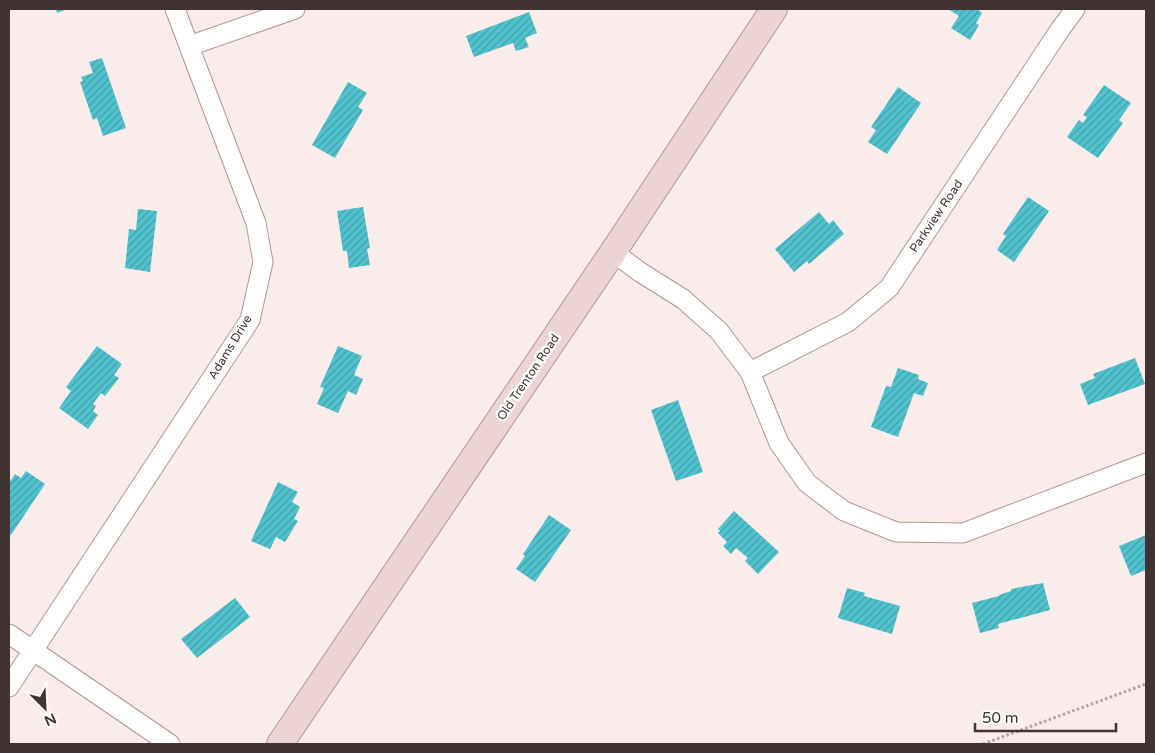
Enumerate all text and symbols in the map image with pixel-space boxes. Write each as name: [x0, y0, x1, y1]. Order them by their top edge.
street label: Parkview Road: [907, 177, 965, 255]
street label: Adams Drive: [205, 312, 255, 382]
street label: Old Trenton Road: [494, 331, 562, 423]
north arrow: [20, 683, 70, 733]
scale bar: [975, 700, 1116, 732]
text: N: [41, 709, 59, 729]
text: 50 m: [982, 709, 1019, 727]

